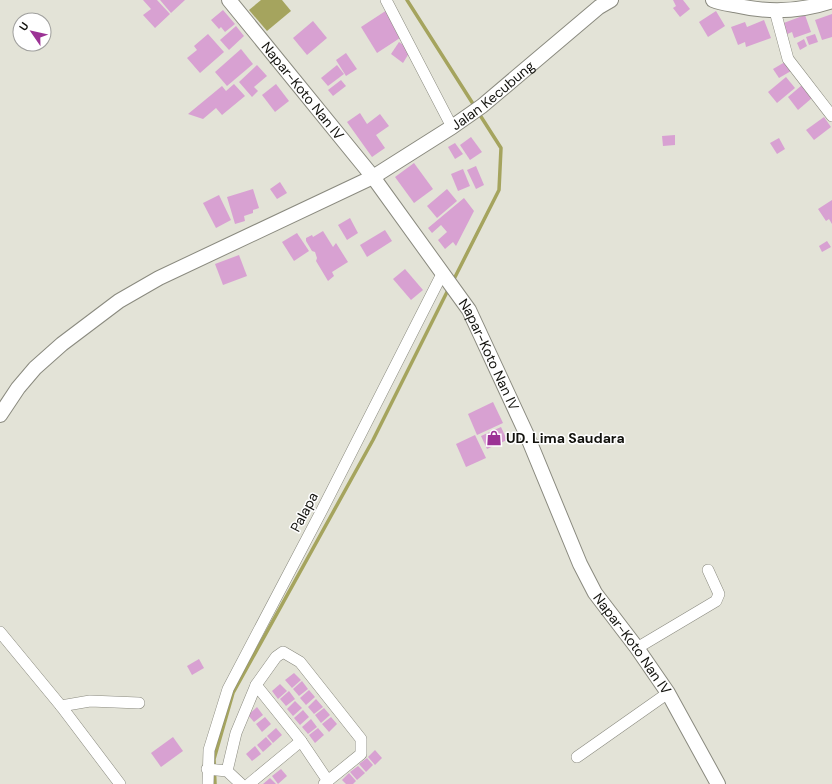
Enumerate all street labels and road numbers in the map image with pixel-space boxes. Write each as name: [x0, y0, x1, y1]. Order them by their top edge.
street label: Napar-Koto Nan IV: [258, 38, 348, 144]
street label: Jalan Kecubung: [447, 57, 538, 134]
street label: Napar-Koto Nan IV: [455, 295, 523, 414]
street label: Palapa: [286, 489, 322, 535]
street label: Napar-Koto Nan IV: [589, 589, 676, 698]

